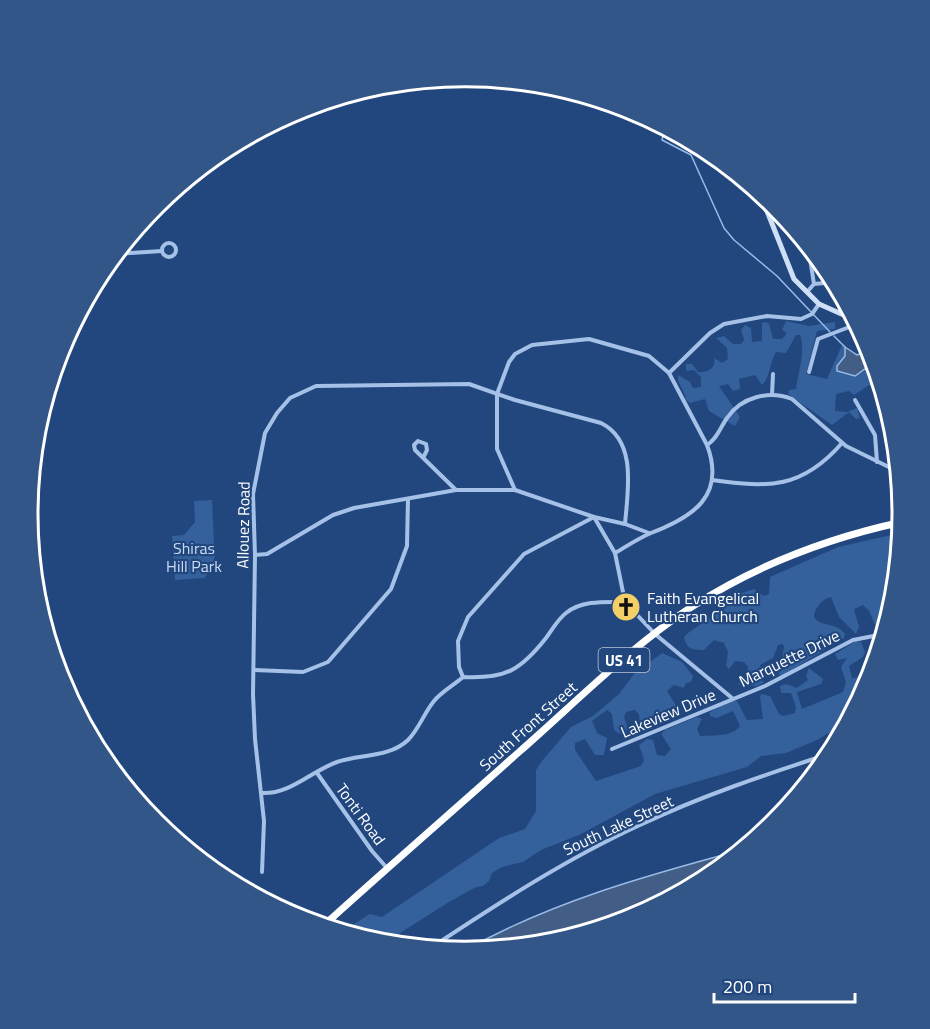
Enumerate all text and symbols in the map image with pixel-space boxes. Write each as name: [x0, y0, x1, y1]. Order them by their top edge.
street label: Allouez Road: [230, 481, 256, 569]
park label: Shiras Hill Park: [166, 536, 222, 578]
place label: Faith Evangelical Lutheran Church: [647, 586, 759, 628]
church icon: Faith Evangelical Lutheran Church: [610, 591, 642, 623]
street label: Marquette Drive: [735, 623, 843, 693]
road number: US 41: [598, 648, 650, 672]
street label: South Front Street: [474, 675, 582, 776]
street label: Lakeview Drive: [617, 682, 719, 744]
street label: Tonti Road: [330, 778, 392, 850]
street label: South Lake Street: [559, 789, 677, 861]
scale bar: [714, 966, 855, 1004]
text: 200 m: [723, 973, 772, 1000]

